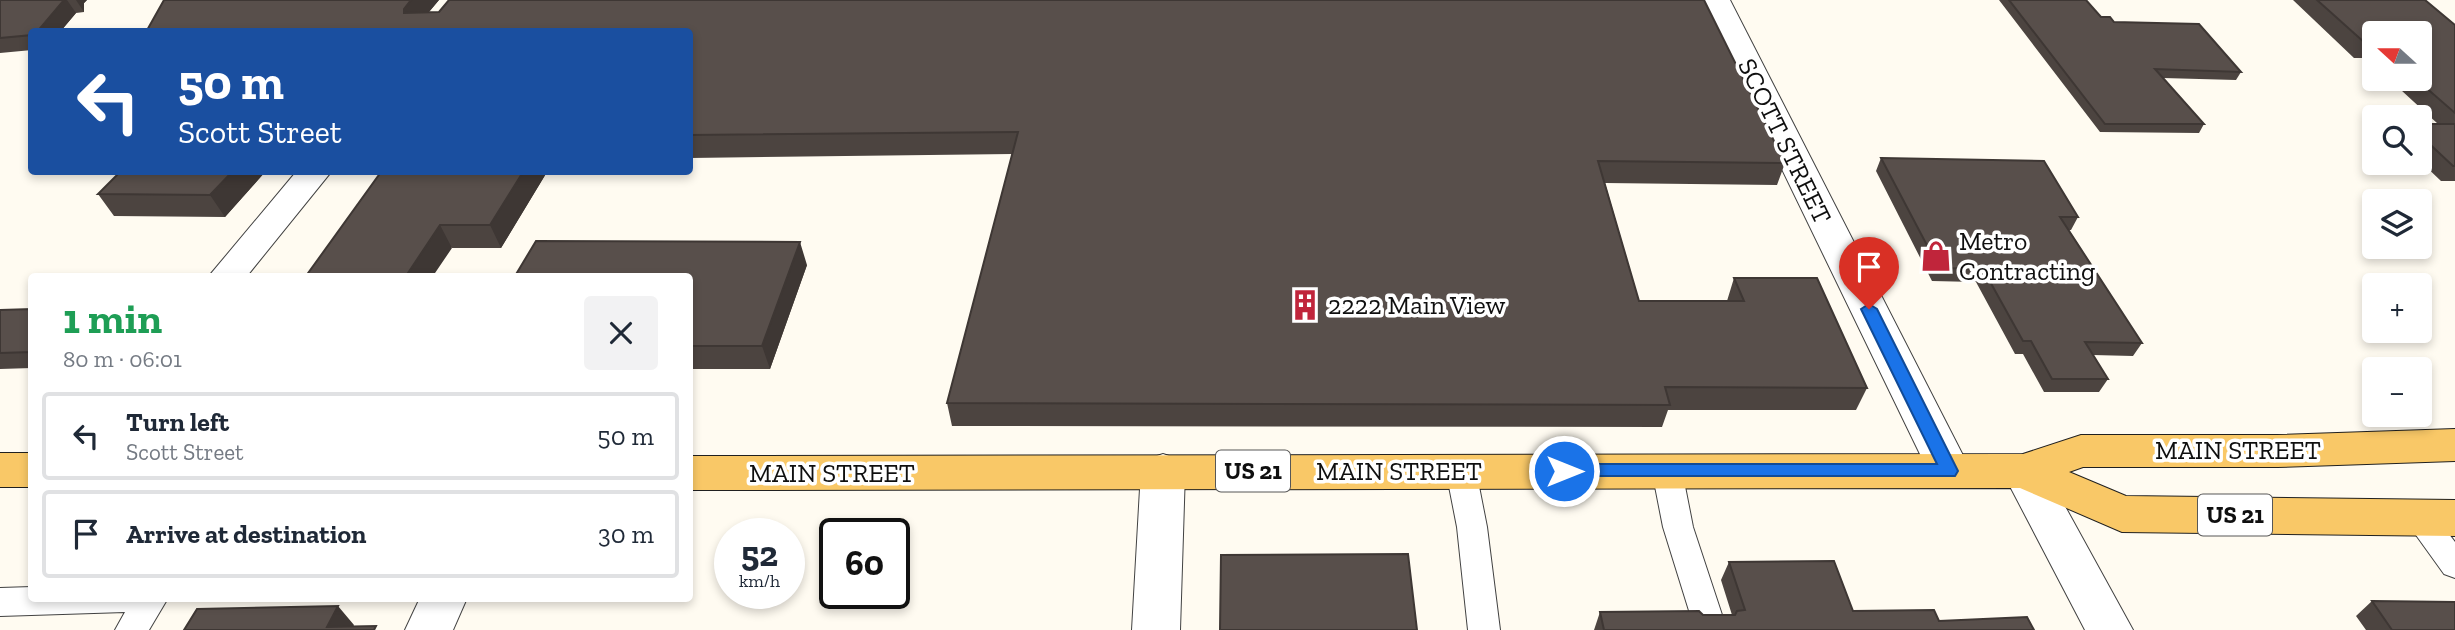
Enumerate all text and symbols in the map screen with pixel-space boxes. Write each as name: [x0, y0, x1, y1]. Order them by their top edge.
north arrow: [2362, 21, 2432, 91]
map controls: [2362, 21, 2432, 427]
text: 50 m: [178, 53, 284, 112]
street label: SCOTT STREET: [1731, 53, 1839, 229]
icon: left: [63, 56, 154, 147]
button: search: [2362, 105, 2432, 175]
text: Scott Street: [178, 113, 342, 151]
button: layers: [2362, 189, 2432, 259]
place label: Metro Contracting: [1959, 225, 2095, 287]
pin: [1839, 237, 1899, 309]
shop icon: Metro Contracting: [1919, 239, 1953, 273]
icon: arrive: [1850, 248, 1888, 286]
button: +: [2362, 273, 2432, 343]
building icon: 2222 Main View: [1288, 288, 1322, 322]
place label: 2222 Main View: [1328, 289, 1505, 321]
text: 1 min: [63, 293, 162, 344]
button: close: [584, 296, 658, 370]
text: 80 m · 06:01: [63, 345, 182, 373]
button: −: [2362, 357, 2432, 427]
text: Turn left: [126, 406, 229, 438]
icon: left: [67, 417, 105, 455]
text: 50 m: [597, 420, 654, 452]
position arrow: [1527, 434, 1601, 508]
street label: MAIN STREET: [2155, 434, 2321, 466]
text: Scott Street: [126, 438, 244, 466]
road number: US 21: [1216, 450, 1290, 492]
street label: MAIN STREET: [1316, 455, 1482, 487]
street label: MAIN STREET: [749, 457, 915, 489]
road number: US 21: [2198, 494, 2272, 536]
icon: arrive: [67, 515, 105, 553]
text: Arrive at destination: [126, 518, 366, 550]
text: 30 m: [598, 518, 654, 550]
speed limit sign: 60: [819, 518, 910, 609]
text: 52: [741, 533, 778, 575]
text: km/h: [739, 570, 780, 592]

